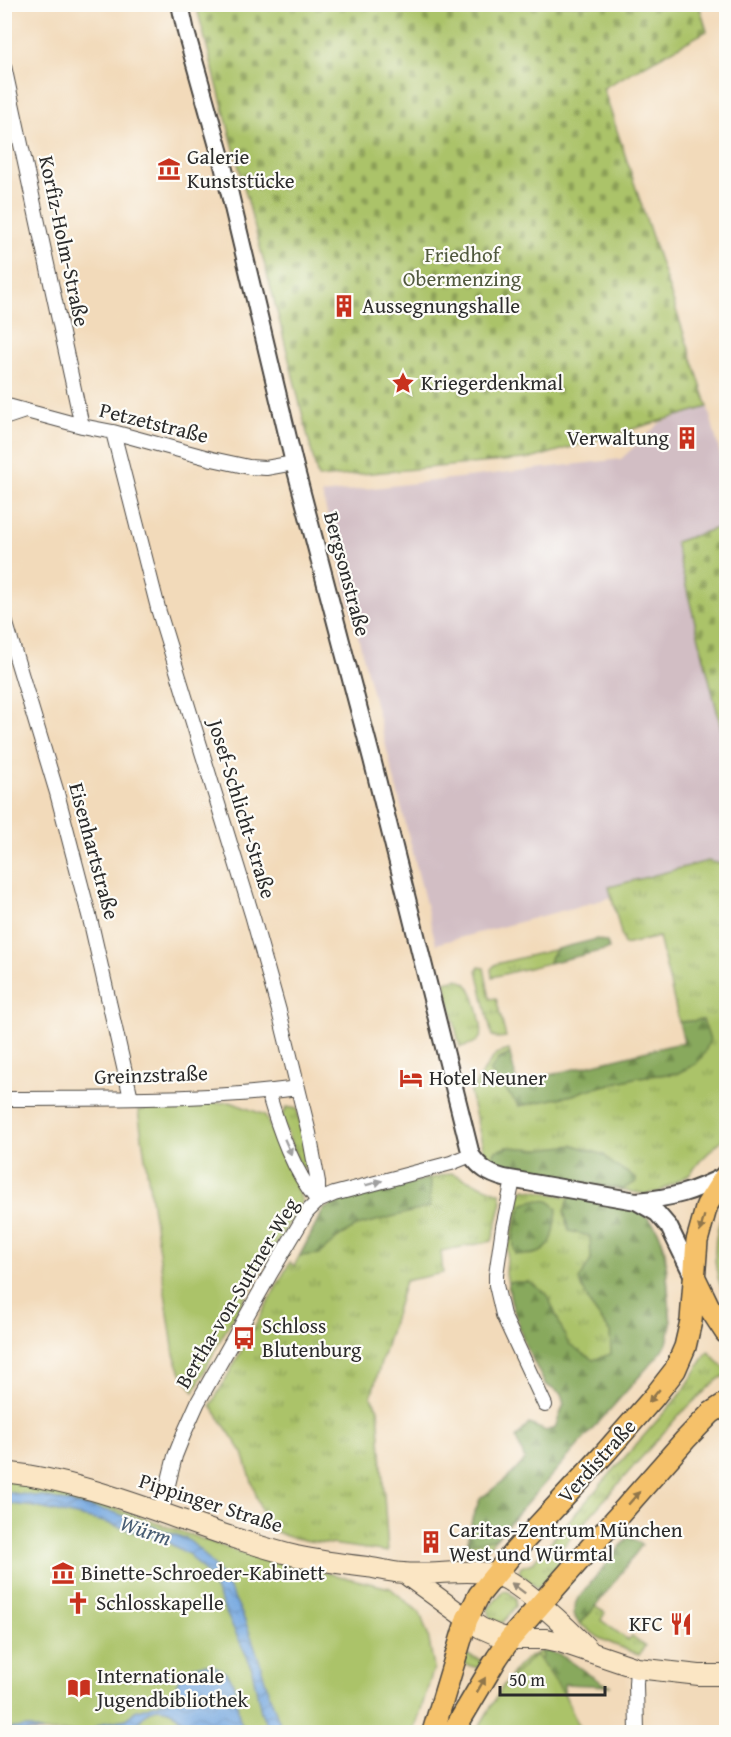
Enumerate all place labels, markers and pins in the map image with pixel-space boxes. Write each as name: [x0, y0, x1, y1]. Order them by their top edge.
place label: Galerie Kunststücke: [187, 141, 295, 196]
museum icon: Galerie Kunststücke: [156, 156, 182, 182]
place label: Aussegnungshalle: [362, 290, 520, 321]
building icon: Aussegnungshalle: [331, 293, 357, 319]
place label: Kriegerdenkmal: [421, 367, 563, 398]
place icon: Kriegerdenkmal: [390, 370, 416, 396]
place label: Verwaltung: [567, 422, 670, 453]
building icon: Verwaltung: [674, 425, 700, 451]
place label: Hotel Neuner: [429, 1062, 547, 1093]
hotel icon: Hotel Neuner: [398, 1065, 424, 1091]
place label: Schloss Blutenburg: [262, 1310, 362, 1365]
bus stop icon: Schloss Blutenburg: [231, 1325, 257, 1351]
place label: Caritas-Zentrum München West und Würmtal: [449, 1514, 683, 1569]
building icon: Caritas-Zentrum München West und Würmtal: [418, 1529, 444, 1555]
place label: Binette-Schroeder-Kabinett: [81, 1557, 325, 1588]
museum icon: Binette-Schroeder-Kabinett: [50, 1560, 76, 1586]
place label: Schlosskapelle: [96, 1587, 224, 1618]
church icon: Schlosskapelle: [65, 1590, 91, 1616]
place label: KFC: [629, 1608, 663, 1639]
restaurant icon: KFC: [668, 1611, 694, 1637]
place label: Internationale Jugendbibliothek: [94, 1660, 248, 1715]
library icon: Internationale Jugendbibliothek: [66, 1675, 92, 1701]

